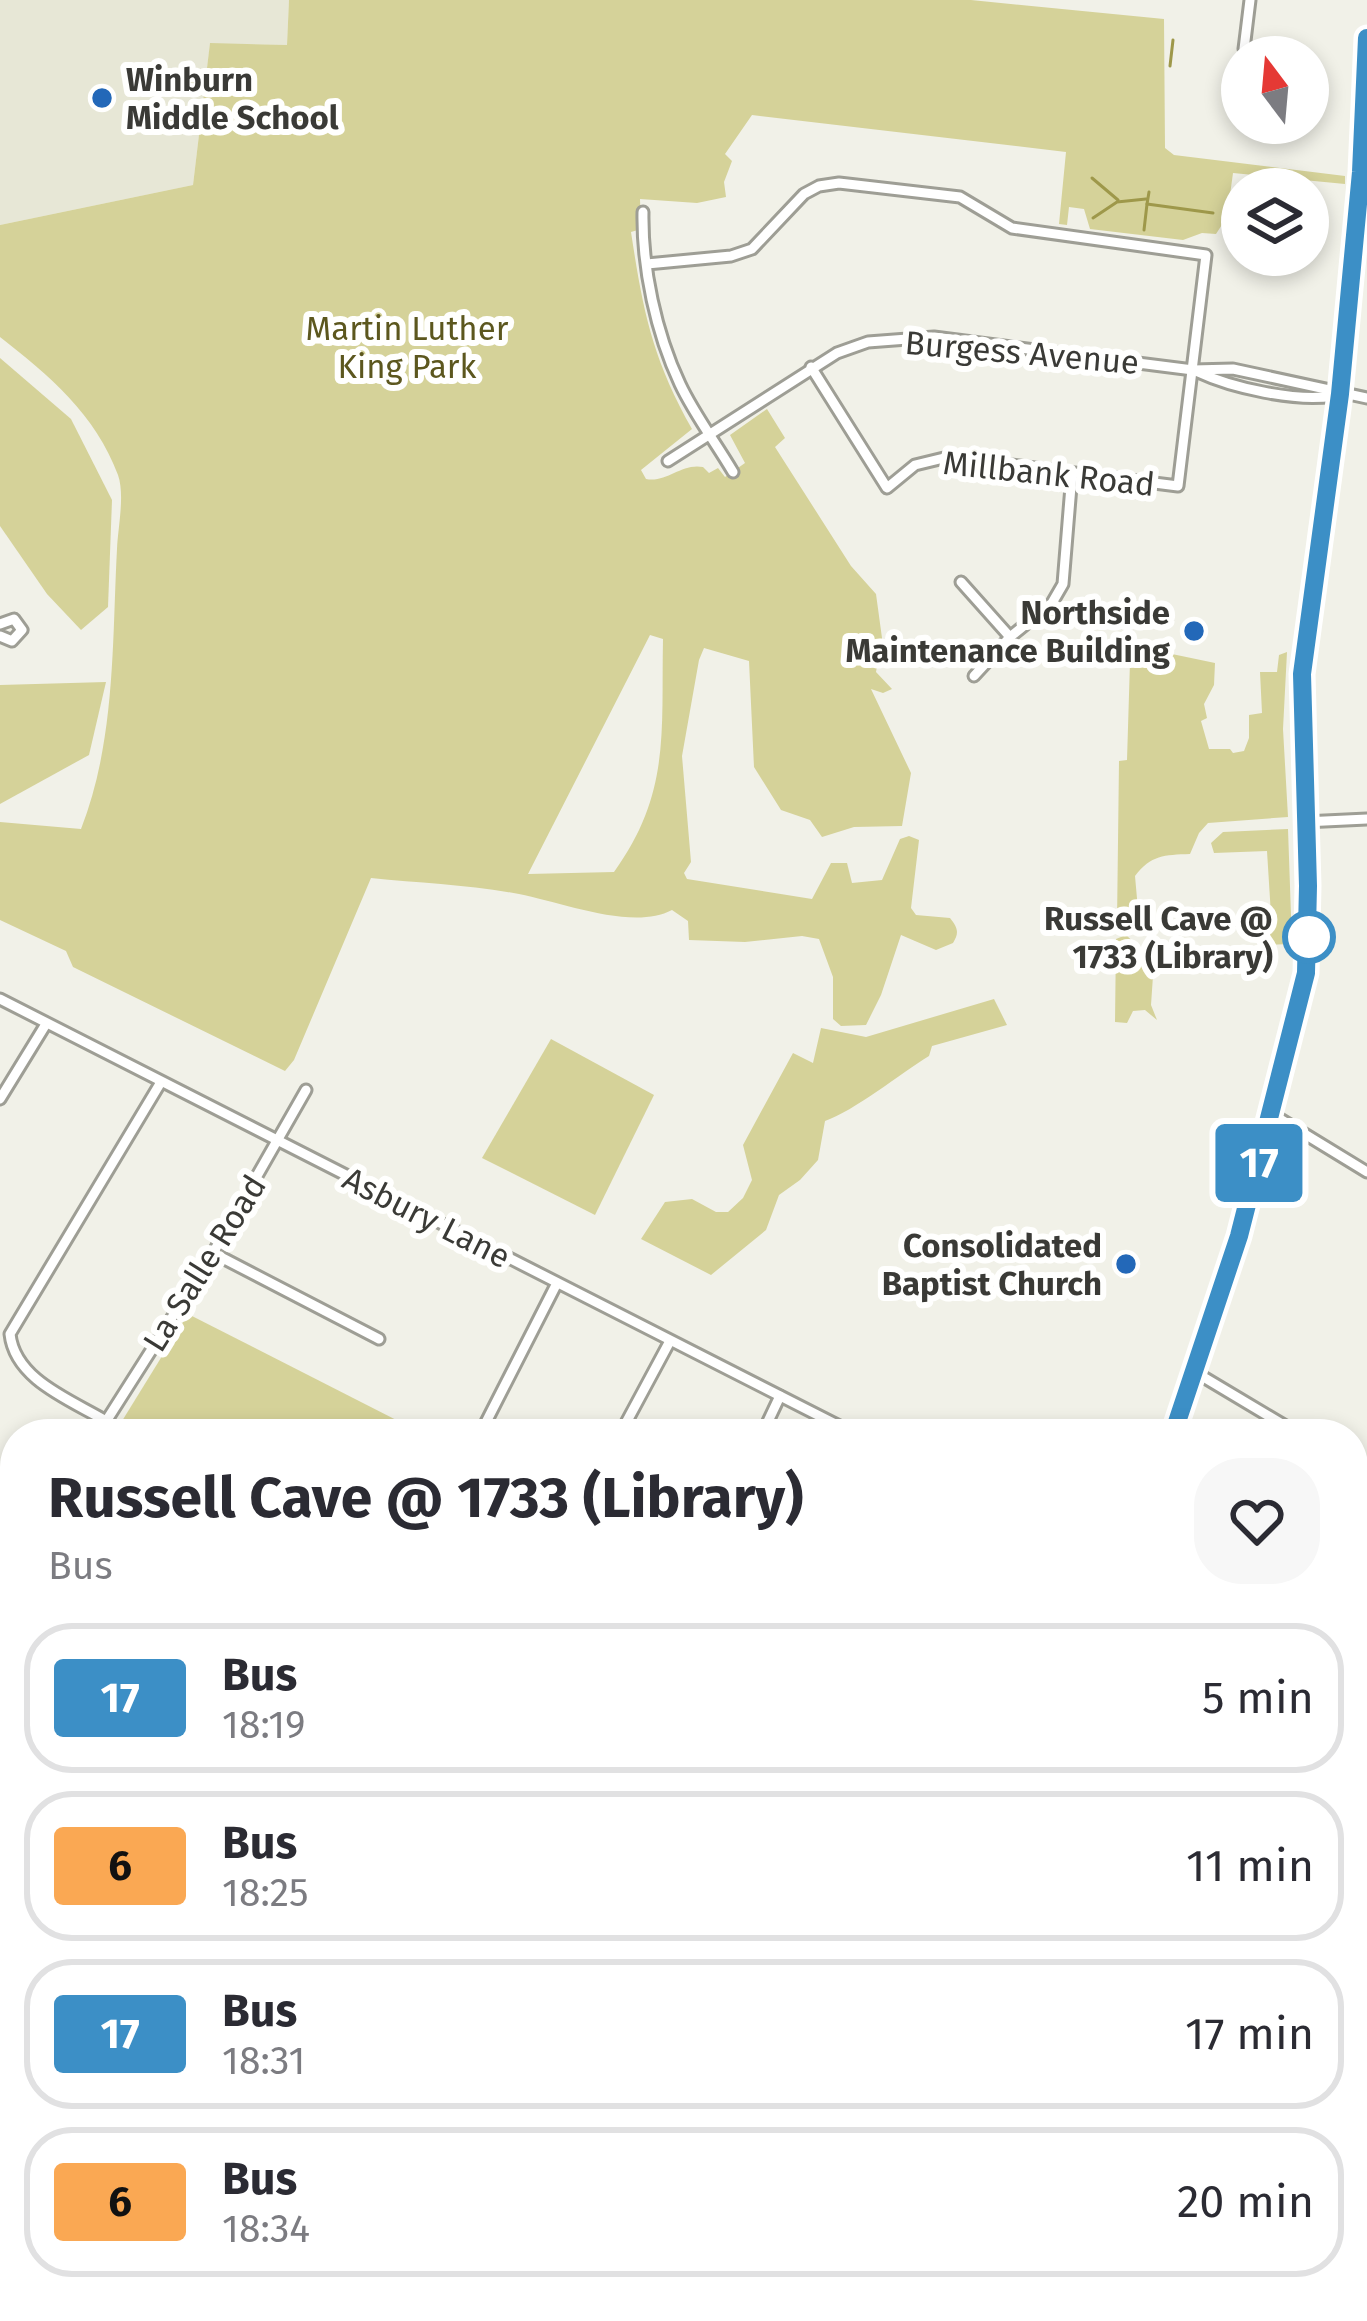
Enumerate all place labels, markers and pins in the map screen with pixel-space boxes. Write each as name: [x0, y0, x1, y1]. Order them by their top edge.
place label: Winburn Middle School: [126, 60, 339, 138]
marker: Winburn Middle School: [89, 85, 115, 111]
place label: Northside Maintenance Building: [845, 593, 1171, 671]
marker: Northside Maintenance Building: [1181, 618, 1207, 644]
place label: Russell Cave @ 1733 (Library): [1044, 899, 1273, 977]
marker: Russell Cave @ 1733 (Library): [1284, 912, 1334, 962]
place label: Consolidated Baptist Church: [882, 1226, 1102, 1304]
marker: Consolidated Baptist Church: [1113, 1251, 1139, 1277]

